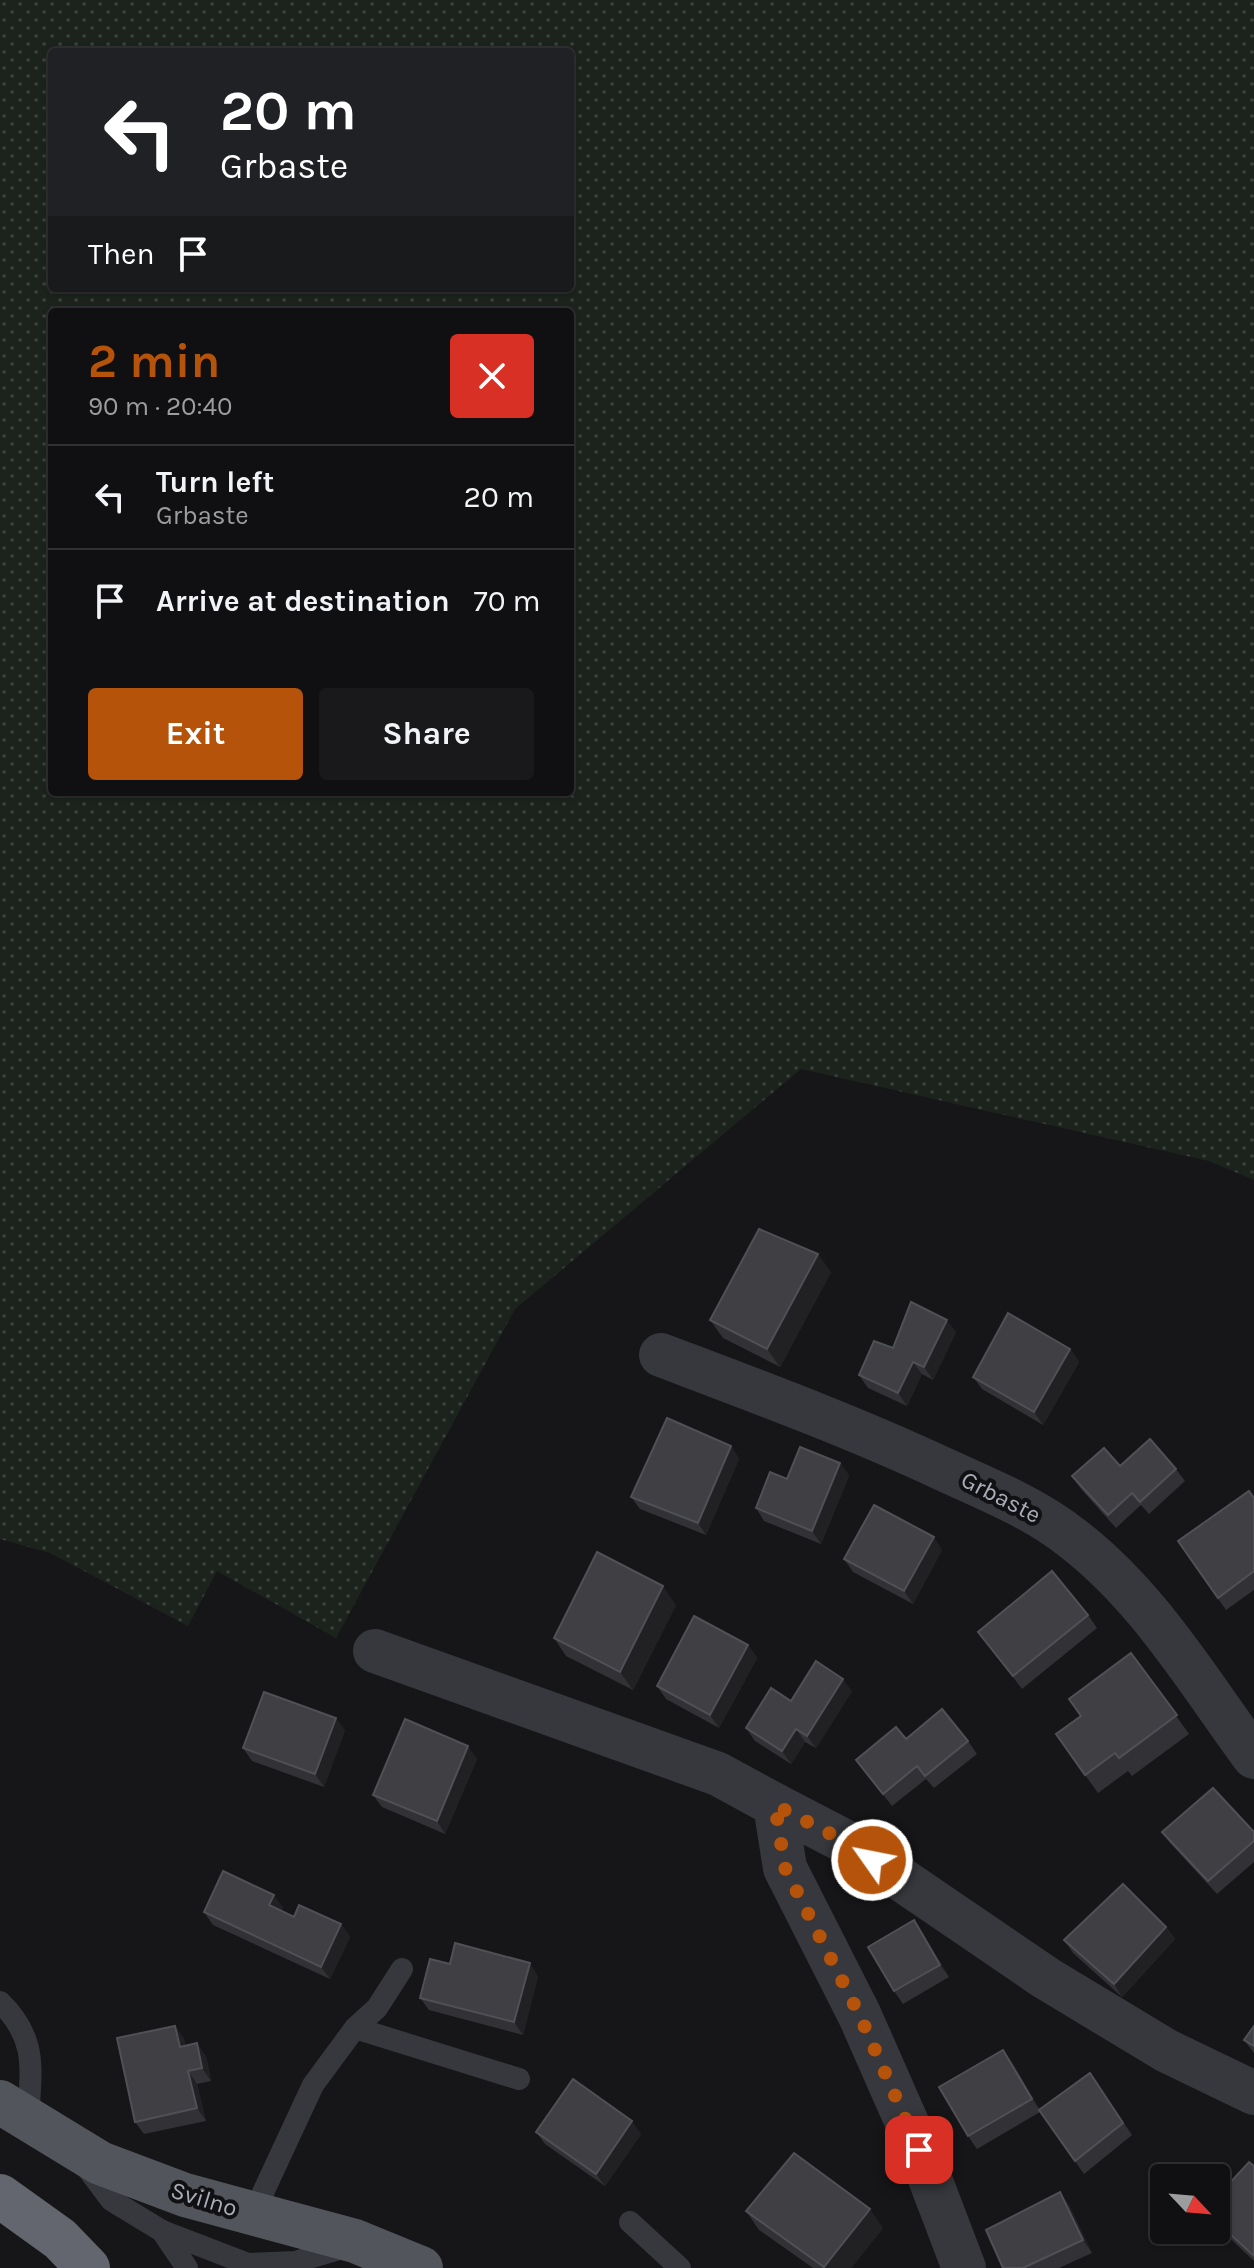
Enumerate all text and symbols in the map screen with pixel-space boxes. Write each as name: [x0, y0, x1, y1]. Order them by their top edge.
text: 20 m: [220, 78, 357, 143]
icon: left: [88, 80, 192, 184]
text: Grbaste: [220, 145, 348, 187]
icon: arrive: [171, 232, 215, 276]
text: Then: [88, 236, 155, 272]
text: 2 min: [88, 333, 220, 389]
button: close: [450, 334, 534, 418]
text: 90 m · 20:40: [88, 391, 232, 422]
text: Turn left: [156, 464, 274, 500]
icon: left: [88, 475, 132, 519]
text: 20 m: [464, 479, 534, 515]
text: Grbaste: [156, 500, 249, 531]
icon: arrive: [88, 579, 132, 623]
text: Arrive at destination: [156, 583, 450, 619]
text: 70 m: [474, 583, 541, 619]
button: Exit: [88, 688, 303, 780]
button: Share: [319, 688, 534, 780]
street label: Grbaste: [957, 1465, 1045, 1529]
position arrow: [830, 1818, 914, 1902]
pin: [885, 2116, 953, 2184]
icon: arrive: [897, 2128, 941, 2172]
north arrow: [1150, 2164, 1230, 2244]
map controls: [1150, 2164, 1230, 2244]
street label: Svilno: [167, 2176, 241, 2222]

